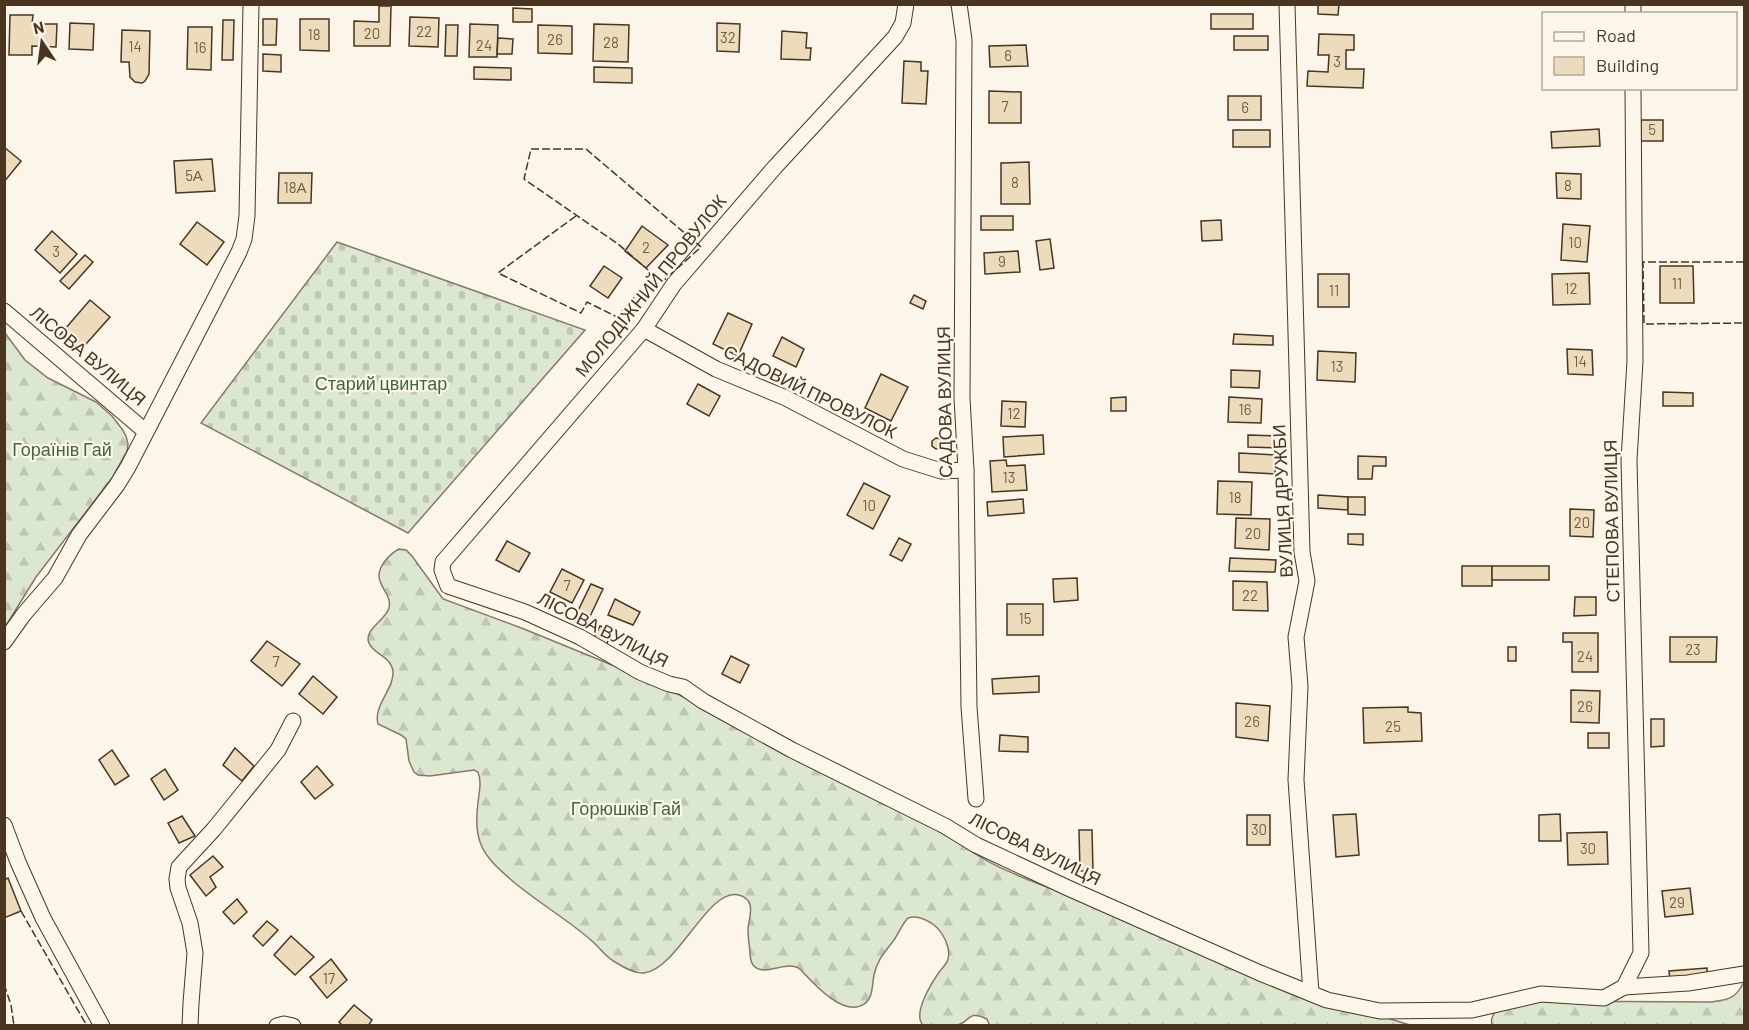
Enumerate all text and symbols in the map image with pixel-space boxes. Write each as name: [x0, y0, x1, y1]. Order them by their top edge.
north arrow: [12, 12, 72, 72]
legend: [1542, 12, 1737, 90]
text: N: [31, 16, 46, 37]
house number: 22: [416, 22, 432, 40]
house number: 20: [364, 24, 380, 42]
text: Road: [1596, 24, 1636, 46]
house number: 18: [307, 25, 321, 43]
house number: 32: [720, 28, 736, 46]
house number: 26: [547, 30, 563, 48]
house number: 28: [603, 33, 619, 51]
house number: 24: [476, 36, 492, 54]
house number: 14: [128, 37, 142, 55]
house number: 16: [194, 38, 206, 56]
house number: 6: [1004, 46, 1012, 64]
house number: 3: [1333, 52, 1341, 70]
text: Building: [1596, 54, 1659, 76]
house number: 7: [1001, 97, 1009, 115]
house number: 6: [1241, 98, 1249, 116]
house number: 5: [1648, 120, 1656, 138]
house number: 5А: [185, 166, 203, 184]
house number: 8: [1011, 173, 1019, 191]
house number: 8: [1564, 176, 1572, 194]
house number: 18А: [283, 178, 307, 196]
street label: МОЛОДІЖНИЙ ПРОВУЛОК: [570, 190, 731, 381]
house number: 10: [1568, 233, 1582, 251]
house number: 2: [642, 238, 650, 256]
house number: 3: [52, 242, 60, 260]
house number: 9: [998, 252, 1006, 270]
house number: 11: [1672, 274, 1682, 292]
house number: 12: [1564, 279, 1578, 297]
house number: 11: [1329, 281, 1339, 299]
street label: ЛІСОВА ВУЛИЦЯ: [27, 301, 151, 410]
street label: САДОВА ВУЛИЦЯ: [932, 326, 956, 478]
street label: САДОВИЙ ПРОВУЛОК: [720, 340, 901, 443]
house number: 14: [1573, 352, 1587, 370]
house number: 13: [1331, 357, 1343, 375]
park label: Старий цвинтар: [315, 372, 447, 394]
house number: 16: [1239, 400, 1251, 418]
house number: 12: [1007, 404, 1021, 422]
street label: ВУЛИЦЯ ДРУЖБИ: [1267, 424, 1297, 578]
park label: Гораїнів Гай: [12, 438, 112, 460]
street label: СТЕПОВА ВУЛИЦЯ: [1599, 440, 1623, 603]
house number: 13: [1003, 468, 1015, 486]
house number: 18: [1228, 488, 1242, 506]
house number: 10: [862, 496, 876, 514]
house number: 20: [1574, 513, 1590, 531]
house number: 20: [1245, 524, 1261, 542]
house number: 7: [563, 576, 571, 594]
house number: 22: [1242, 586, 1258, 604]
street label: ЛІСОВА ВУЛИЦЯ: [534, 587, 672, 672]
house number: 15: [1019, 609, 1031, 627]
house number: 23: [1685, 640, 1701, 658]
house number: 24: [1577, 647, 1593, 665]
house number: 7: [272, 652, 280, 670]
house number: 26: [1577, 697, 1593, 715]
house number: 26: [1244, 712, 1260, 730]
house number: 25: [1385, 717, 1401, 735]
park label: Горюшків Гай: [571, 797, 681, 819]
street label: ЛІСОВА ВУЛИЦЯ: [966, 807, 1105, 889]
house number: 30: [1251, 820, 1267, 838]
house number: 30: [1580, 839, 1596, 857]
house number: 29: [1669, 893, 1685, 911]
house number: 17: [323, 969, 335, 987]

